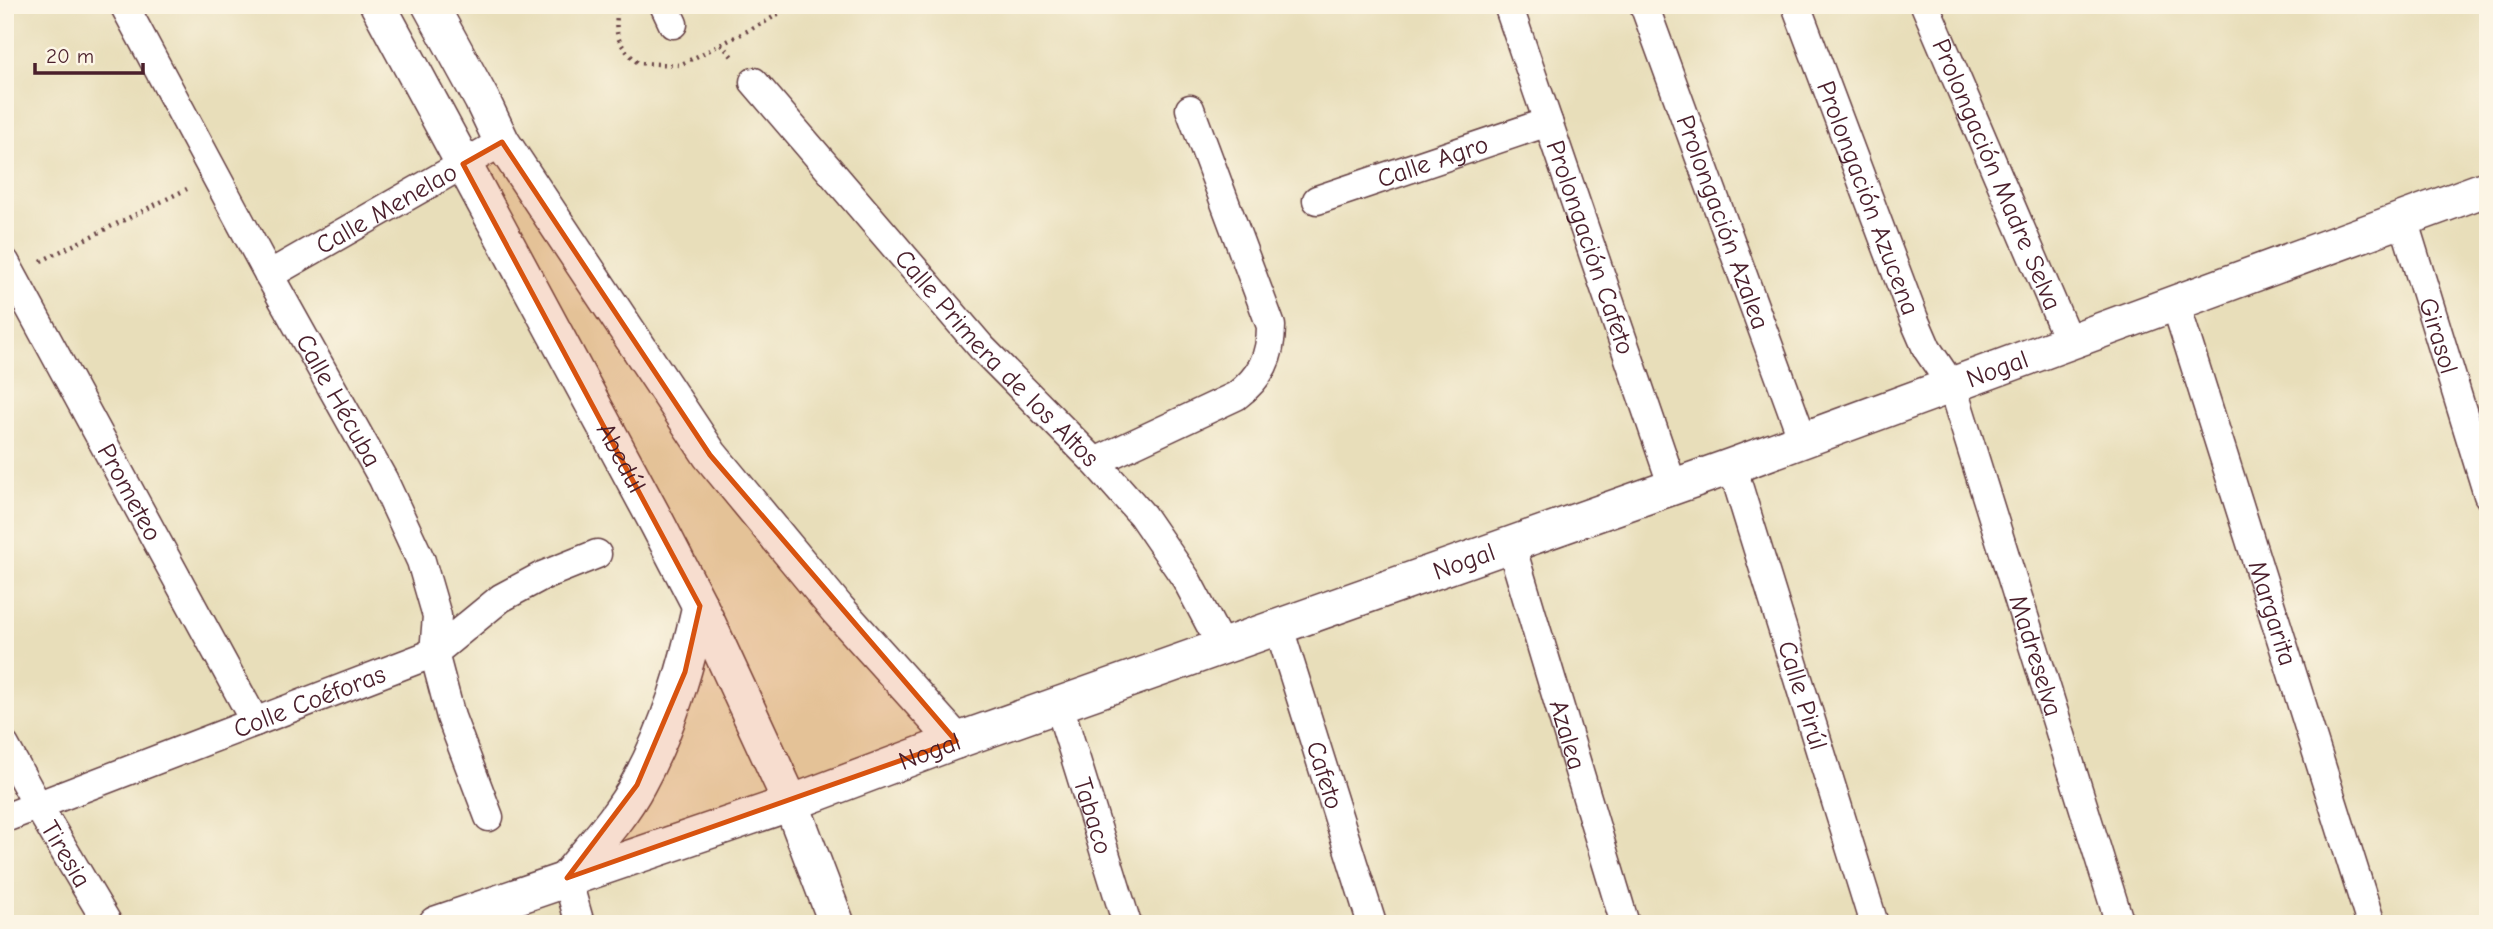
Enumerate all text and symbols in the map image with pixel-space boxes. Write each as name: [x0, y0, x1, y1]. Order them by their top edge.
scale bar: [35, 32, 144, 76]
street label: Prolongación Madre Selva: [1925, 34, 2068, 315]
text: 20 m: [46, 44, 94, 68]
street label: Prolongación Azucena: [1810, 77, 1925, 319]
street label: Prolongación Azalea: [1669, 111, 1775, 334]
street label: Calle Agro: [1374, 129, 1492, 195]
street label: Prolongación Cafeto: [1539, 137, 1640, 358]
street label: Calle Menelao: [311, 157, 463, 261]
street label: Calle Primera de los Altos: [888, 244, 1105, 473]
street label: Girasol: [2412, 294, 2464, 378]
street label: Calle Hécuba: [289, 329, 387, 472]
street label: Nogal: [1962, 344, 2032, 395]
street label: Abedúl: [590, 418, 652, 498]
street label: Prometeo: [91, 439, 168, 547]
street label: Nogal: [1429, 537, 1499, 587]
street label: Margarita: [2241, 557, 2303, 669]
street label: Madreselva: [2002, 591, 2068, 720]
street label: Calle Pirúl: [1771, 637, 1833, 754]
street label: Colle Coéforas: [229, 659, 390, 745]
street label: Azalea: [1542, 696, 1592, 773]
street label: Nogal: [895, 727, 965, 777]
street label: Cafeto: [1299, 737, 1349, 813]
street label: Tabaco: [1067, 774, 1118, 858]
street label: Tiresia: [34, 815, 97, 893]

